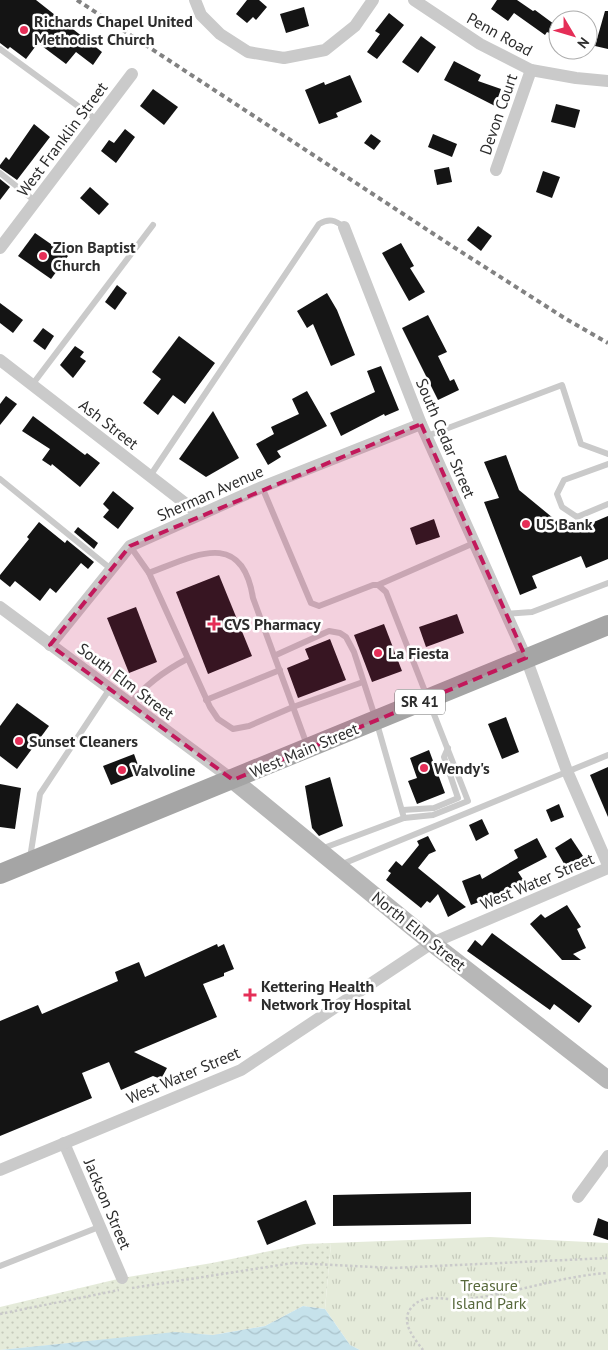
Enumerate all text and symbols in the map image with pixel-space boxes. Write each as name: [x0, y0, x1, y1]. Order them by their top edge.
street label: Penn Road: [464, 8, 536, 60]
north arrow: [548, 10, 598, 60]
place label: Richards Chapel United Methodist Church: [34, 11, 193, 49]
marker: Richards Chapel United Methodist Church: [18, 24, 30, 36]
text: N: [573, 34, 593, 52]
street label: Devon Court: [475, 70, 521, 157]
street label: West Franklin Street: [12, 77, 112, 200]
place label: Zion Baptist Church: [53, 237, 136, 275]
marker: Zion Baptist Church: [37, 250, 49, 262]
street label: South Cedar Street: [412, 375, 480, 501]
street label: Ash Street: [75, 395, 143, 454]
street label: Sherman Avenue: [154, 461, 266, 525]
place label: US Bank: [536, 514, 593, 534]
marker: US Bank: [520, 518, 532, 530]
place label: CVS Pharmacy: [224, 614, 321, 634]
marker: CVS Pharmacy: [208, 618, 220, 630]
street label: South Elm Street: [74, 638, 179, 724]
place label: La Fiesta: [388, 643, 449, 663]
marker: La Fiesta: [372, 647, 384, 659]
road number: SR 41: [395, 690, 445, 714]
street label: West Main Street: [247, 718, 362, 782]
place label: Sunset Cleaners: [29, 731, 138, 751]
marker: Sunset Cleaners: [13, 735, 25, 747]
place label: Wendy's: [434, 758, 490, 778]
place label: Valvoline: [131, 760, 195, 780]
marker: Wendy's: [418, 762, 430, 774]
marker: Valvoline: [116, 764, 128, 776]
street label: West Water Street: [477, 848, 597, 914]
street label: North Elm Street: [368, 887, 470, 975]
place label: Kettering Health Network Troy Hospital: [261, 976, 411, 1014]
marker: Kettering Health Network Troy Hospital: [243, 988, 257, 1002]
street label: West Water Street: [123, 1042, 243, 1108]
street label: Jackson Street: [80, 1155, 136, 1253]
park label: Treasure Island Park: [451, 1275, 527, 1313]

